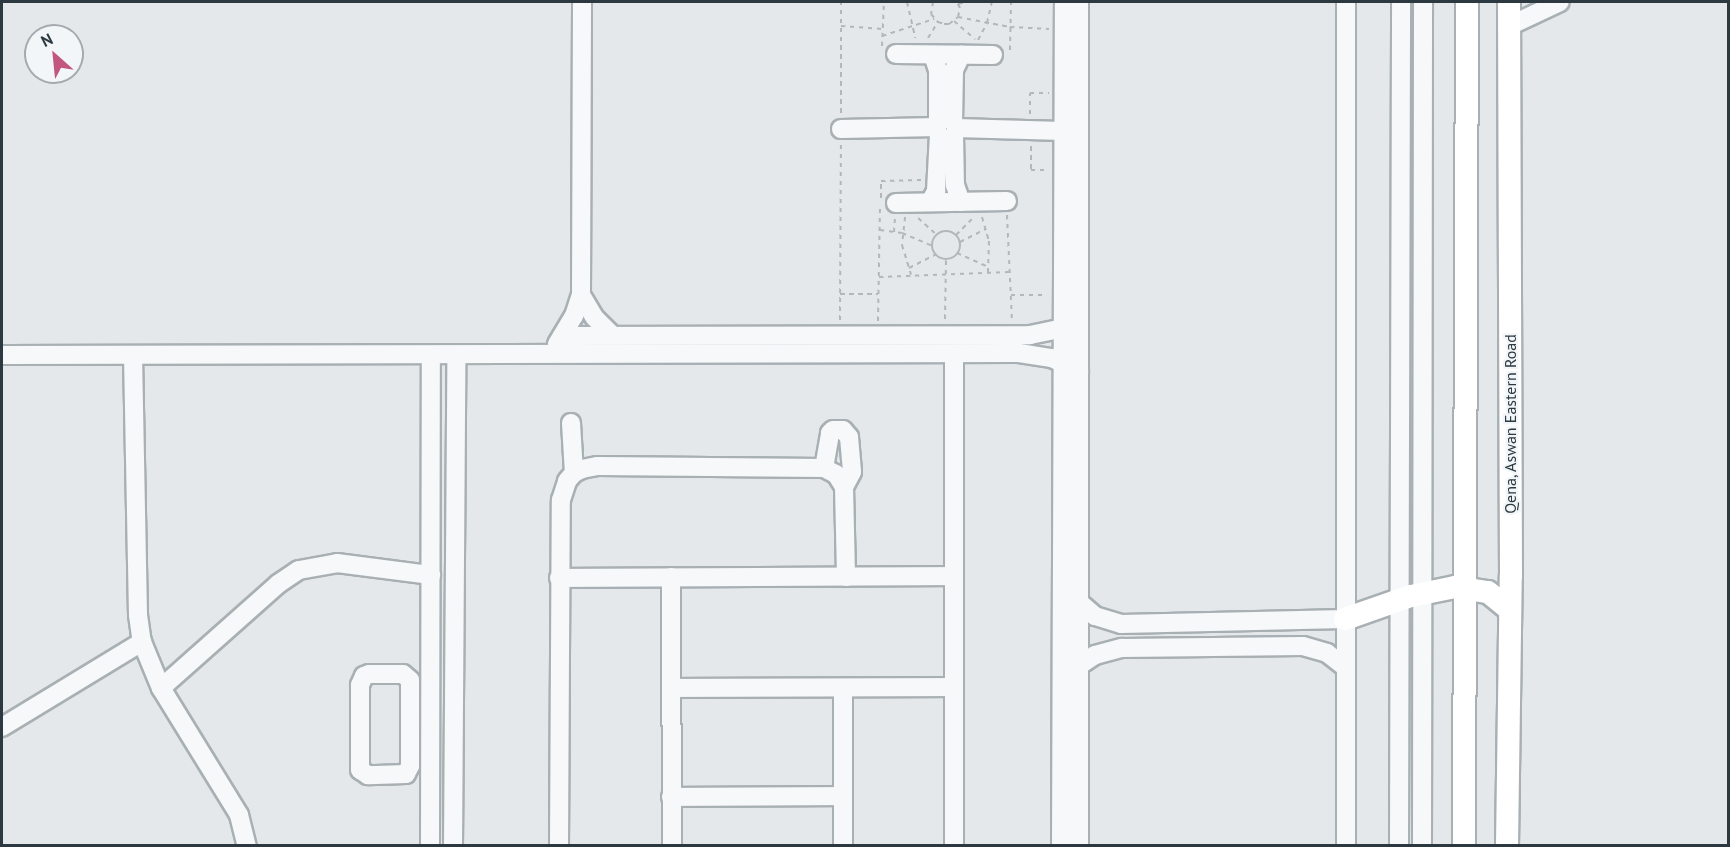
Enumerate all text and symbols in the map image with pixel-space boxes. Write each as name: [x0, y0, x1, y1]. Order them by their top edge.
north arrow: [24, 24, 84, 84]
text: N: [38, 28, 56, 51]
street label: Qena, Aswan Eastern Road: [1500, 333, 1520, 515]

